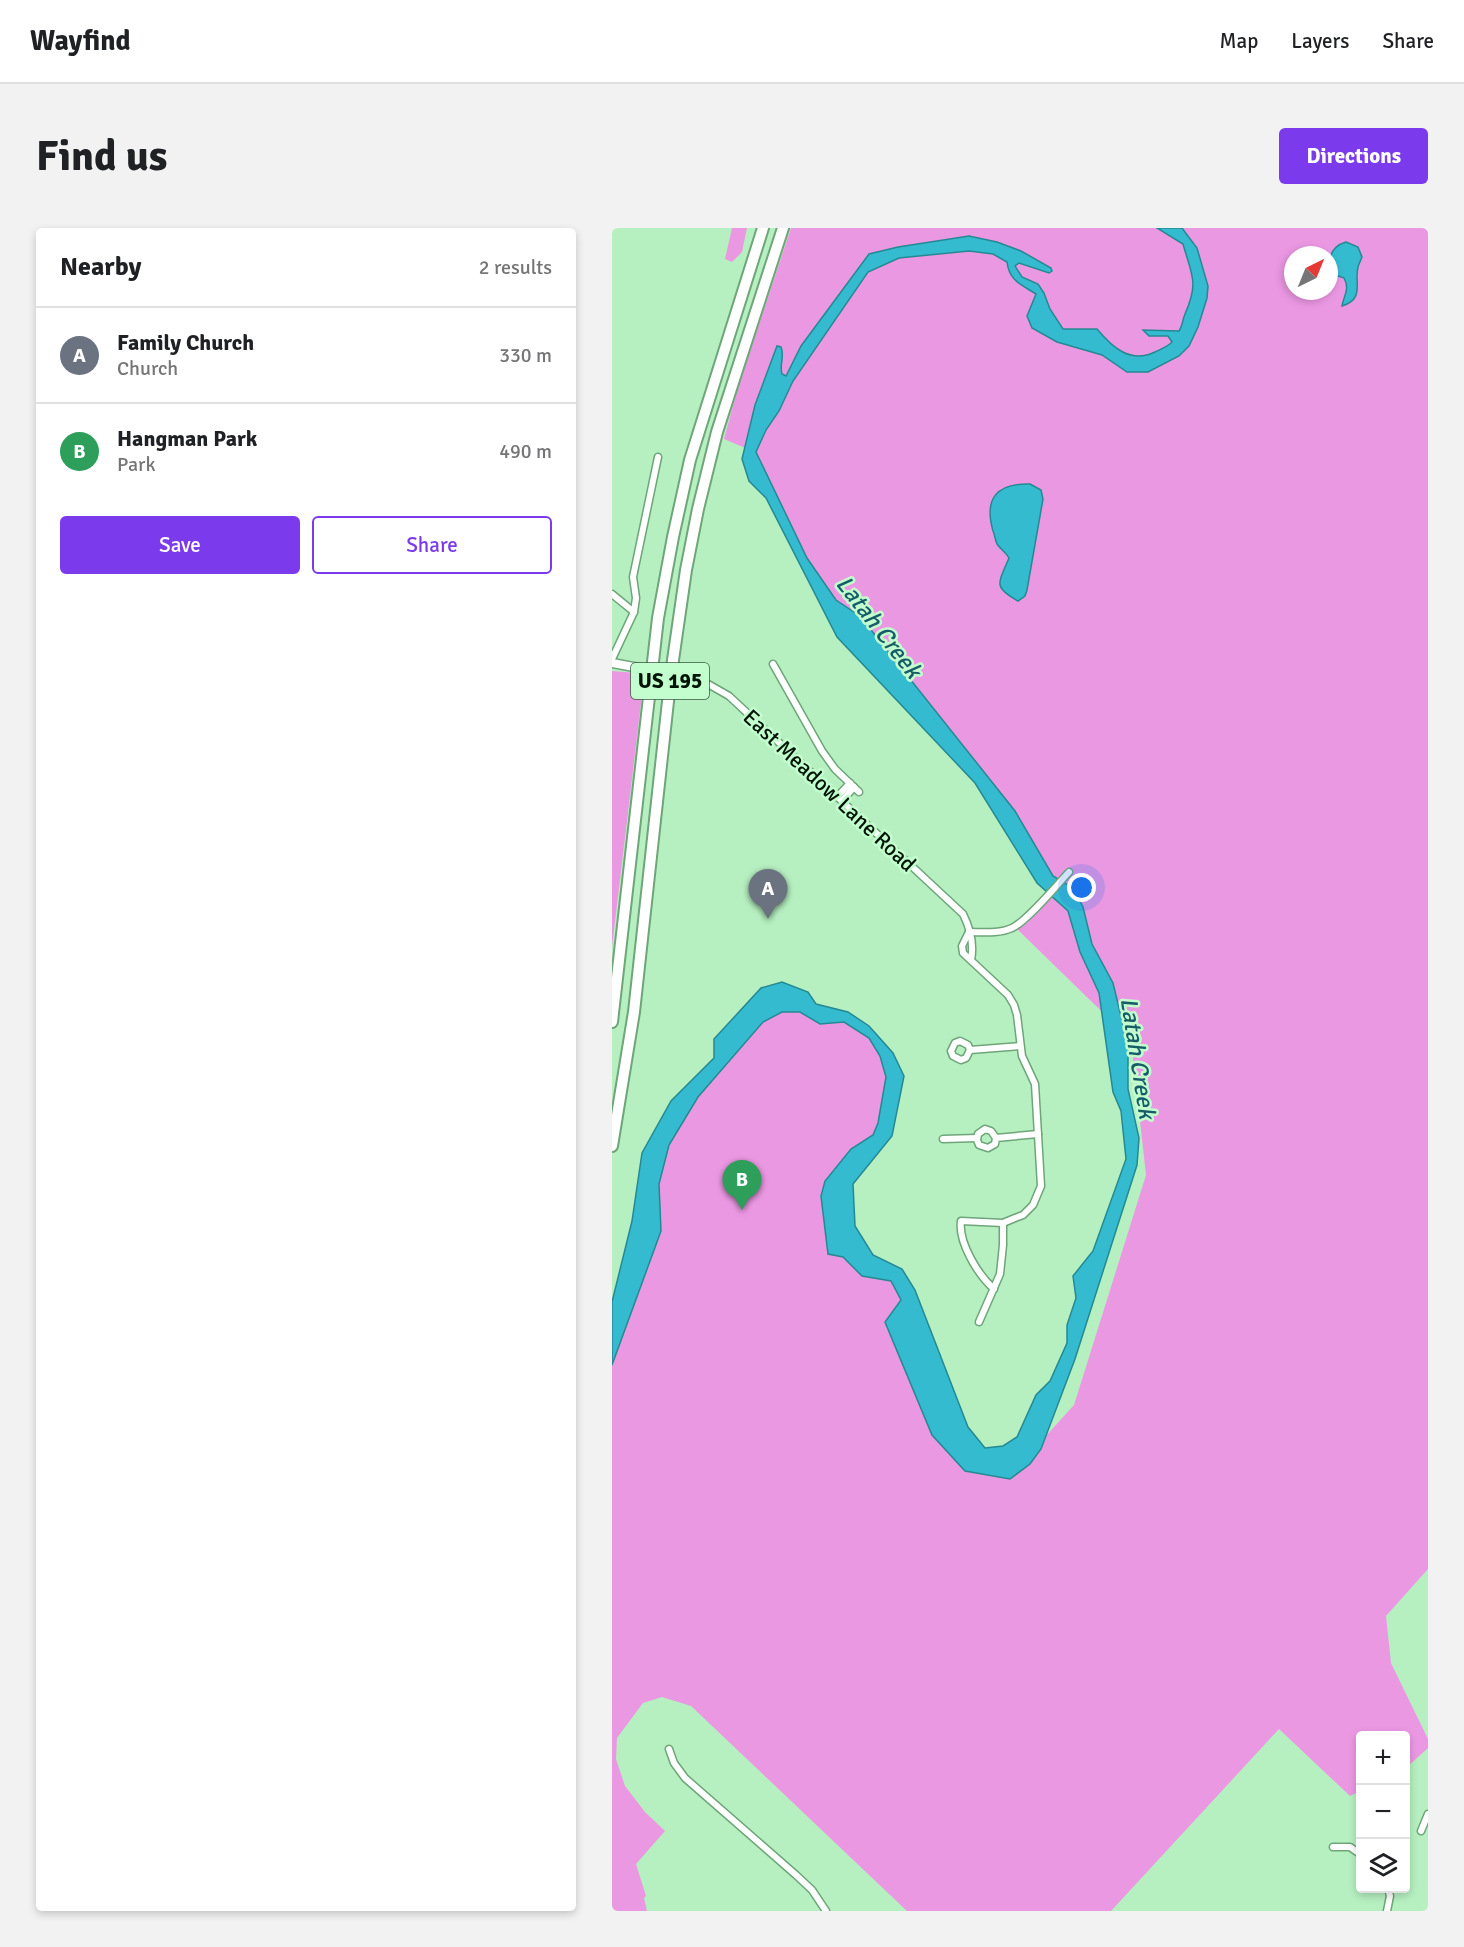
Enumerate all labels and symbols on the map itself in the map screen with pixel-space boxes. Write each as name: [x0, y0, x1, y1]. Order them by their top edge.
north arrow: [1284, 246, 1338, 300]
water label: Latah Creek: [830, 570, 930, 686]
road number: US 195: [631, 663, 709, 699]
street label: East Meadow Lane Road: [738, 703, 922, 877]
pin: A: [748, 870, 788, 919]
your location: [1067, 873, 1096, 902]
water label: Latah Creek: [1114, 995, 1163, 1123]
pin: B: [722, 1160, 762, 1210]

